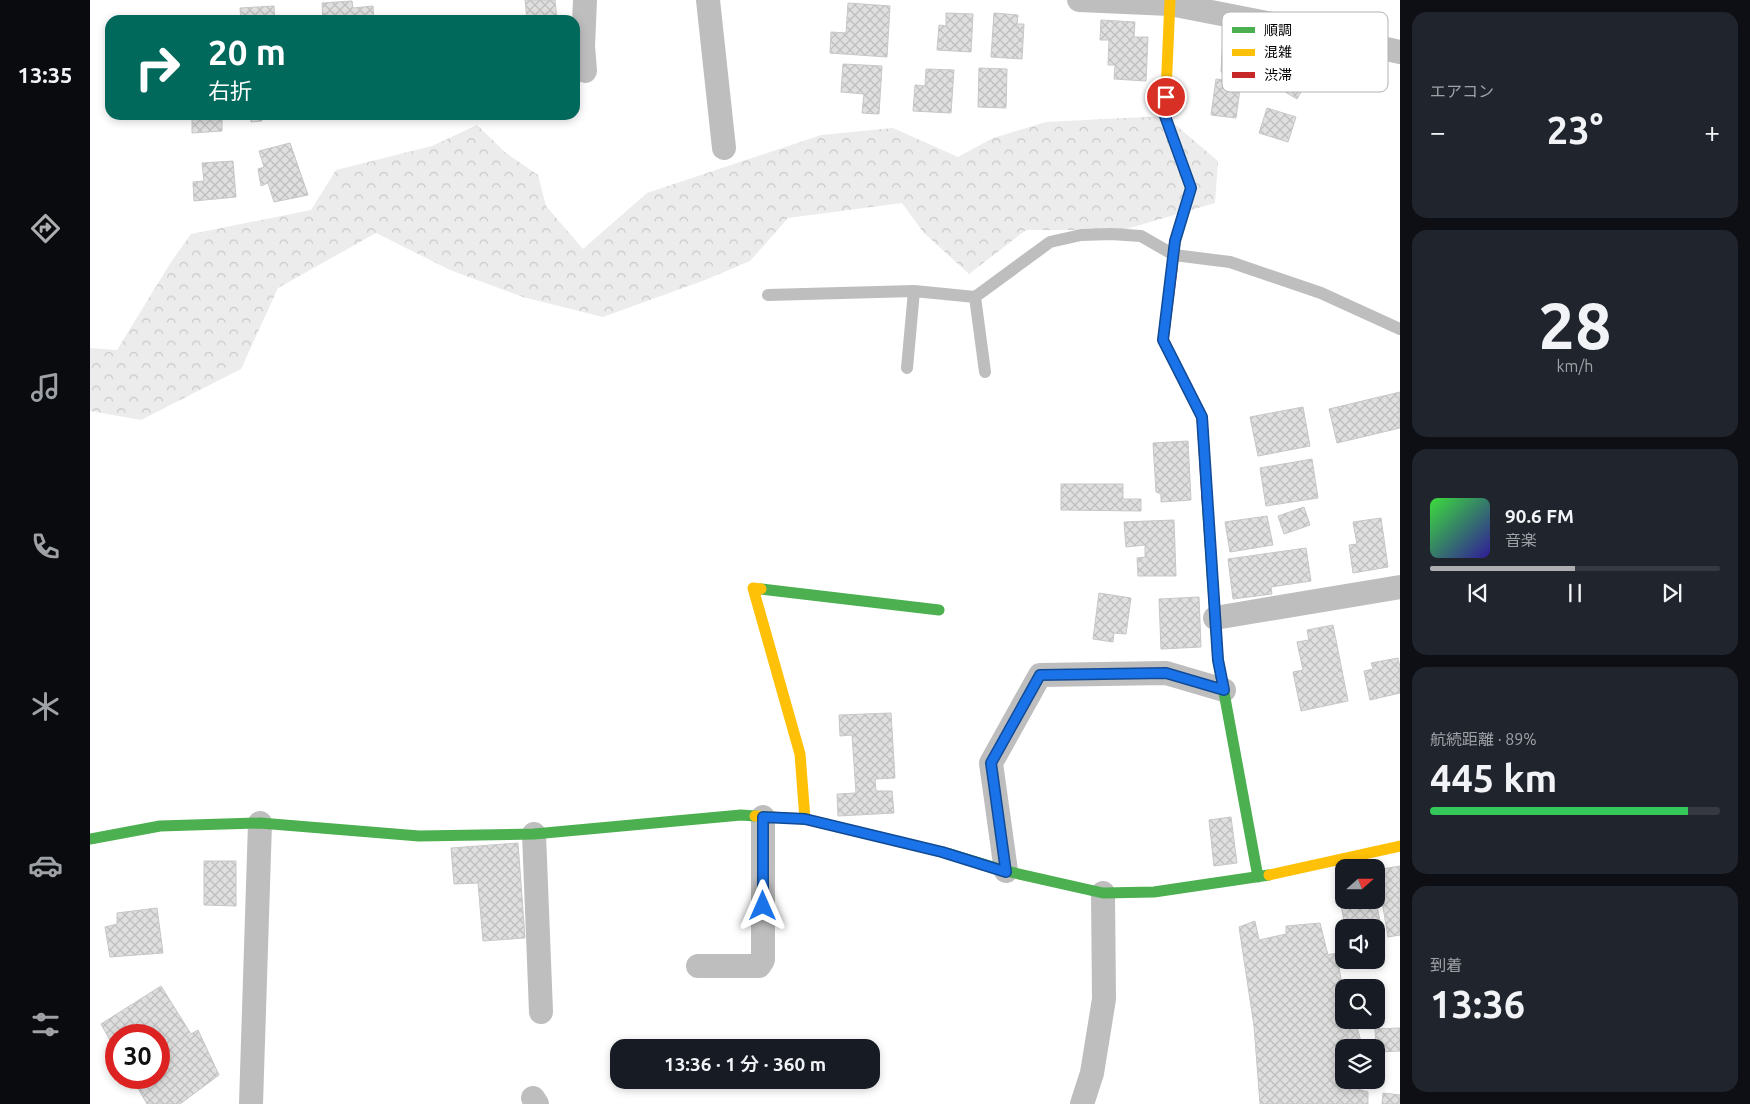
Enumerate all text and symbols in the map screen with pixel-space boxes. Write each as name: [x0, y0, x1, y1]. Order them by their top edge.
legend: [1222, 12, 1388, 92]
text: 順調: [1264, 22, 1292, 38]
text: 20 m: [208, 32, 286, 72]
icon: right: [125, 35, 190, 100]
text: 混雑: [1264, 44, 1292, 60]
text: 13:35: [17, 62, 73, 87]
text: 渋滞: [1264, 67, 1292, 83]
pin: [1145, 76, 1187, 118]
text: 右折: [208, 78, 252, 103]
text: エアコン: [1430, 82, 1494, 100]
icon: arrive: [1152, 83, 1180, 111]
text: 23°: [1547, 109, 1603, 151]
text: −: [1430, 116, 1446, 147]
text: +: [1704, 116, 1720, 147]
icon: directions: [28, 211, 63, 246]
text: 28: [1538, 288, 1612, 361]
text: km/h: [1557, 357, 1593, 375]
icon: music: [28, 370, 63, 405]
text: 90.6 FM: [1505, 505, 1574, 527]
icon: phone: [28, 529, 63, 564]
text: 音楽: [1505, 531, 1537, 549]
icon: previous: [1464, 579, 1492, 607]
icon: pause: [1561, 579, 1589, 607]
icon: next: [1658, 579, 1686, 607]
icon: climate: [28, 689, 63, 724]
text: 航続距離 · 89%: [1430, 730, 1537, 748]
text: 445 km: [1430, 757, 1557, 799]
icon: car: [28, 848, 63, 883]
north arrow: [1335, 859, 1385, 909]
map controls: [1335, 859, 1385, 1089]
position arrow: [736, 879, 788, 931]
button: sound: [1335, 919, 1385, 969]
text: 到着: [1430, 956, 1462, 974]
button: search: [1335, 979, 1385, 1029]
text: 13:36: [1430, 983, 1525, 1025]
icon: filters: [28, 1007, 63, 1042]
speed limit sign: 30: [105, 1024, 170, 1089]
button: layers: [1335, 1039, 1385, 1089]
text: 13:36 · 1 分 · 360 m: [664, 1053, 826, 1075]

